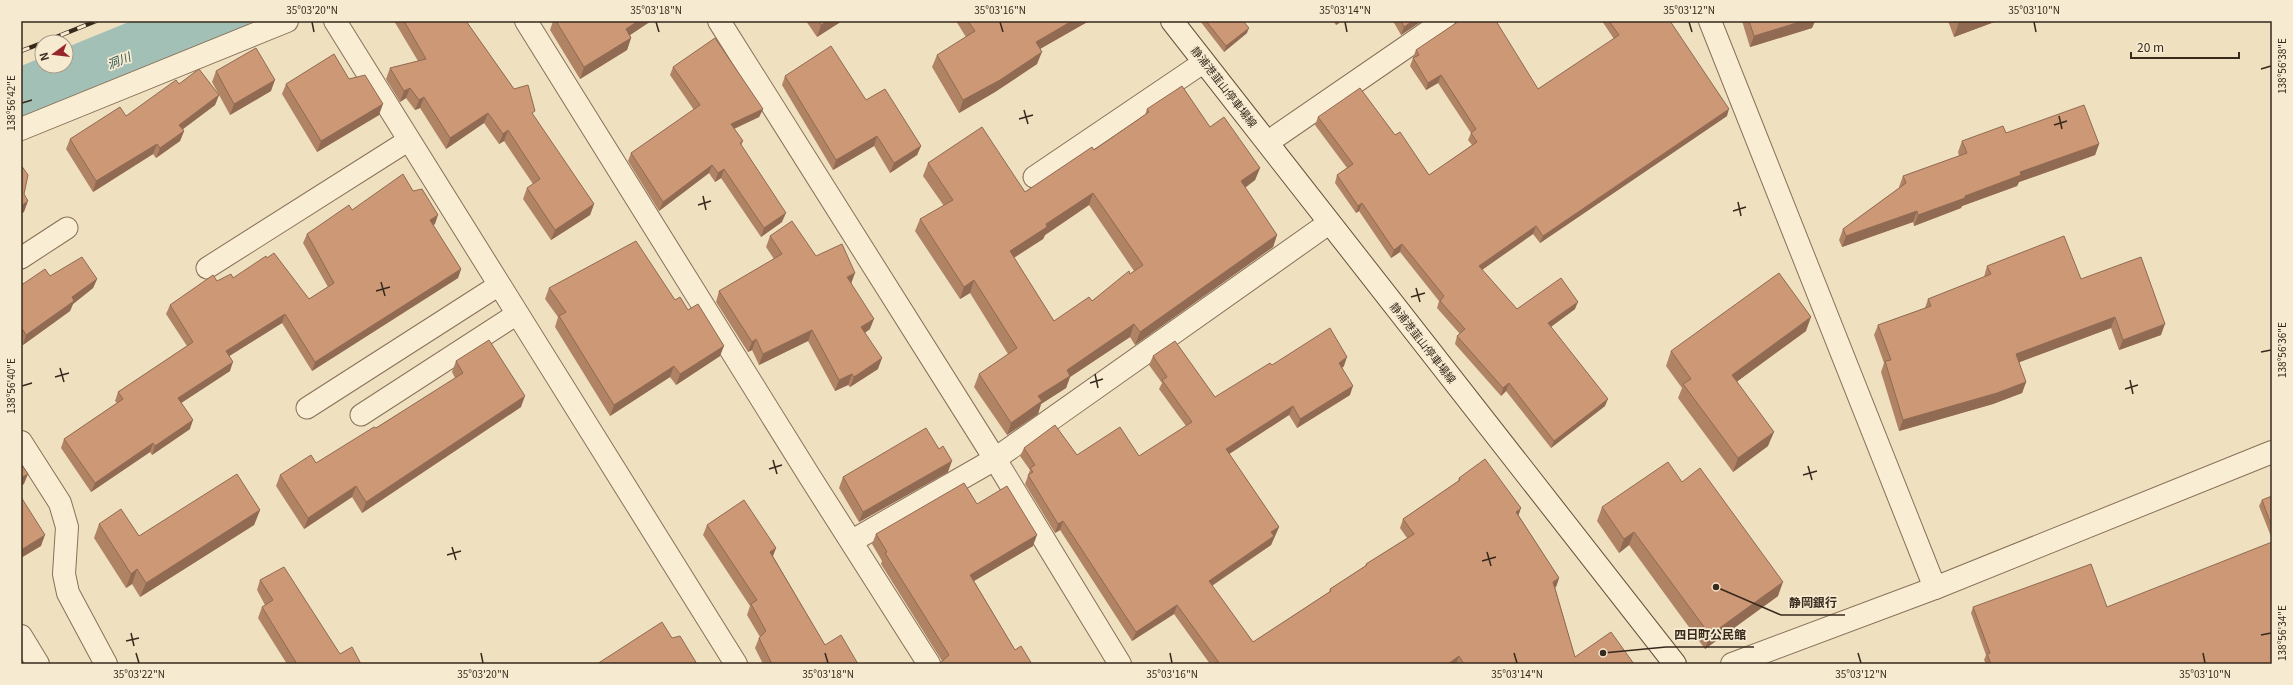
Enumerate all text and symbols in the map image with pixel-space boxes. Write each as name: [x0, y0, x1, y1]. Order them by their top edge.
text: 35°03'20"N: [286, 2, 338, 17]
text: 35°03'18"N: [630, 2, 682, 17]
text: 35°03'16"N: [974, 2, 1026, 17]
text: 35°03'14"N: [1319, 2, 1371, 17]
text: 35°03'12"N: [1663, 2, 1715, 17]
text: 35°03'10"N: [2008, 2, 2060, 17]
north arrow: [34, 34, 74, 74]
scale bar: [2131, 34, 2239, 60]
text: 20 m: [2137, 38, 2164, 55]
text: 138°56'38"E: [2274, 38, 2289, 94]
street label: 静浦港韮山停車場線: [1188, 42, 1262, 130]
water label: 洞川: [104, 46, 135, 72]
text: N: [35, 51, 52, 63]
text: 138°56'42"E: [3, 75, 18, 131]
street label: 静浦港韮山停車場線: [1387, 298, 1461, 386]
text: 138°56'36"E: [2274, 322, 2289, 378]
text: 138°56'40"E: [3, 358, 18, 414]
callout: 静岡銀行: [1781, 591, 1845, 615]
text: 静岡銀行: [1789, 593, 1837, 610]
text: 138°56'34"E: [2274, 605, 2289, 661]
callout: 四日町公民館: [1666, 623, 1754, 647]
text: 四日町公民館: [1674, 625, 1746, 642]
text: 35°03'22"N: [113, 666, 165, 681]
text: 35°03'20"N: [457, 666, 509, 681]
text: 35°03'18"N: [802, 666, 854, 681]
text: 35°03'16"N: [1146, 666, 1198, 681]
text: 35°03'14"N: [1491, 666, 1543, 681]
text: 35°03'12"N: [1835, 666, 1887, 681]
text: 35°03'10"N: [2179, 666, 2231, 681]

